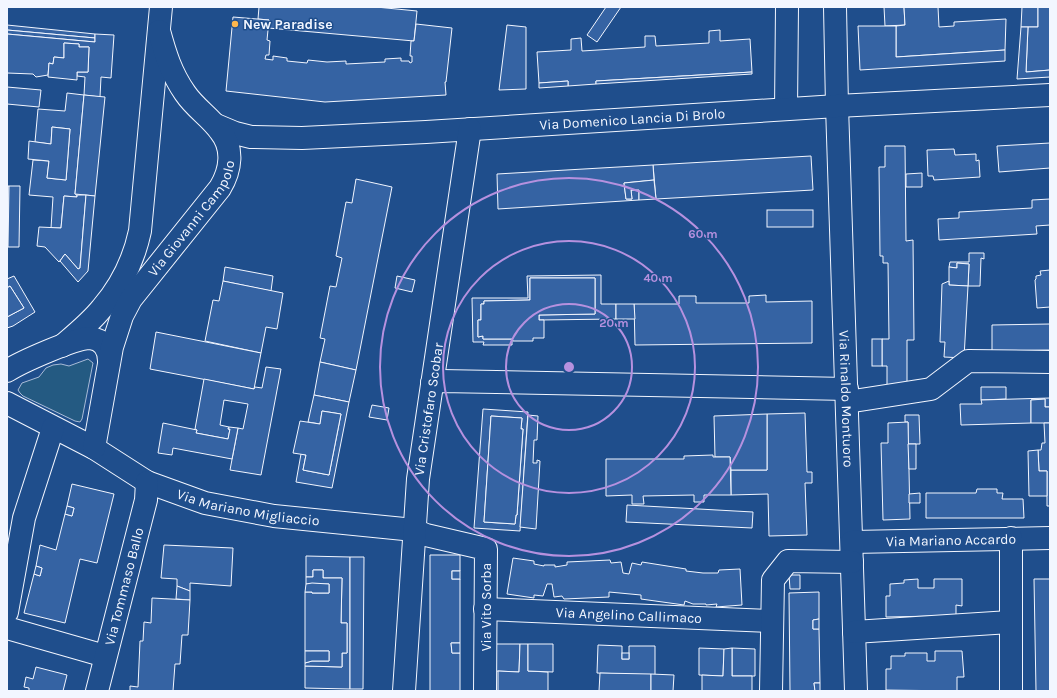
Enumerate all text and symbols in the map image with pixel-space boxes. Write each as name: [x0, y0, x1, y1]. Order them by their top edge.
place label: New Paradise: [243, 16, 333, 33]
marker: New Paradise: [230, 19, 240, 29]
street label: Via Domenico Lancia Di Brolo: [539, 105, 726, 133]
street label: Via Giovanni Campolo: [144, 159, 238, 280]
text: 60 m: [688, 227, 718, 241]
text: 40 m: [643, 271, 673, 285]
text: 20 m: [599, 316, 629, 330]
street label: Via Rinaldo Montuoro: [836, 330, 857, 468]
street label: Via Cristofaro Scobar: [410, 341, 447, 477]
centre of rings: [562, 360, 576, 374]
street label: Via Mariano Migliaccio: [175, 485, 320, 529]
street label: Via Tommaso Ballo: [101, 526, 147, 647]
street label: Via Mariano Accardo: [886, 530, 1016, 550]
street label: Via Vito Sorba: [478, 563, 495, 651]
street label: Via Angelino Callimaco: [555, 603, 702, 627]

